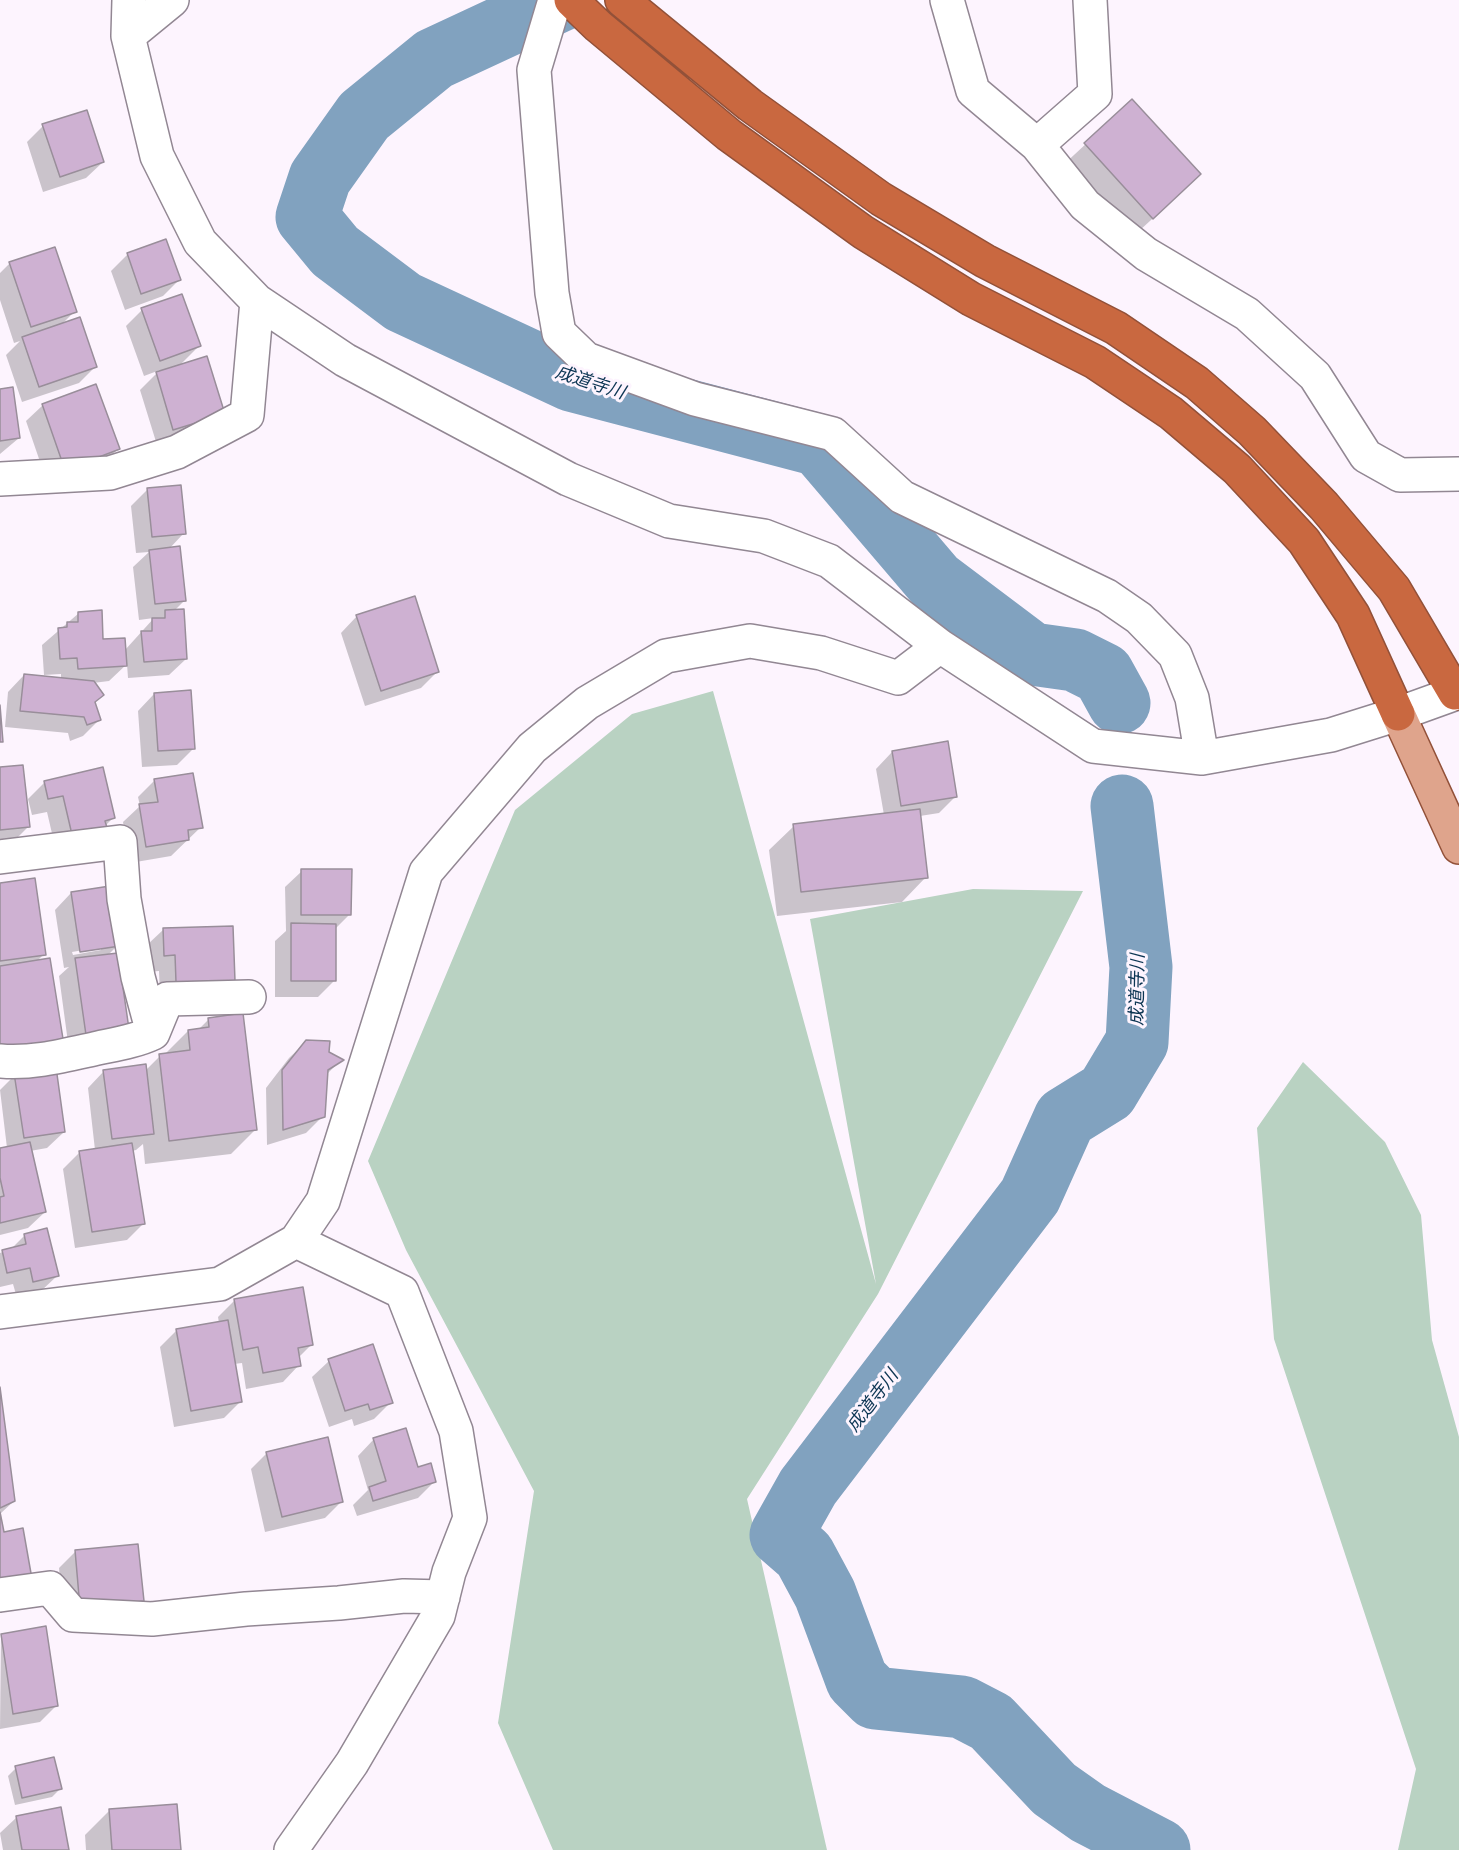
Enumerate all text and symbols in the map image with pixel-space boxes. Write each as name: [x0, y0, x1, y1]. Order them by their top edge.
water label: 成道寺川: [552, 362, 628, 404]
water label: 成道寺川: [1127, 954, 1149, 1026]
water label: 成道寺川: [843, 1366, 903, 1436]

